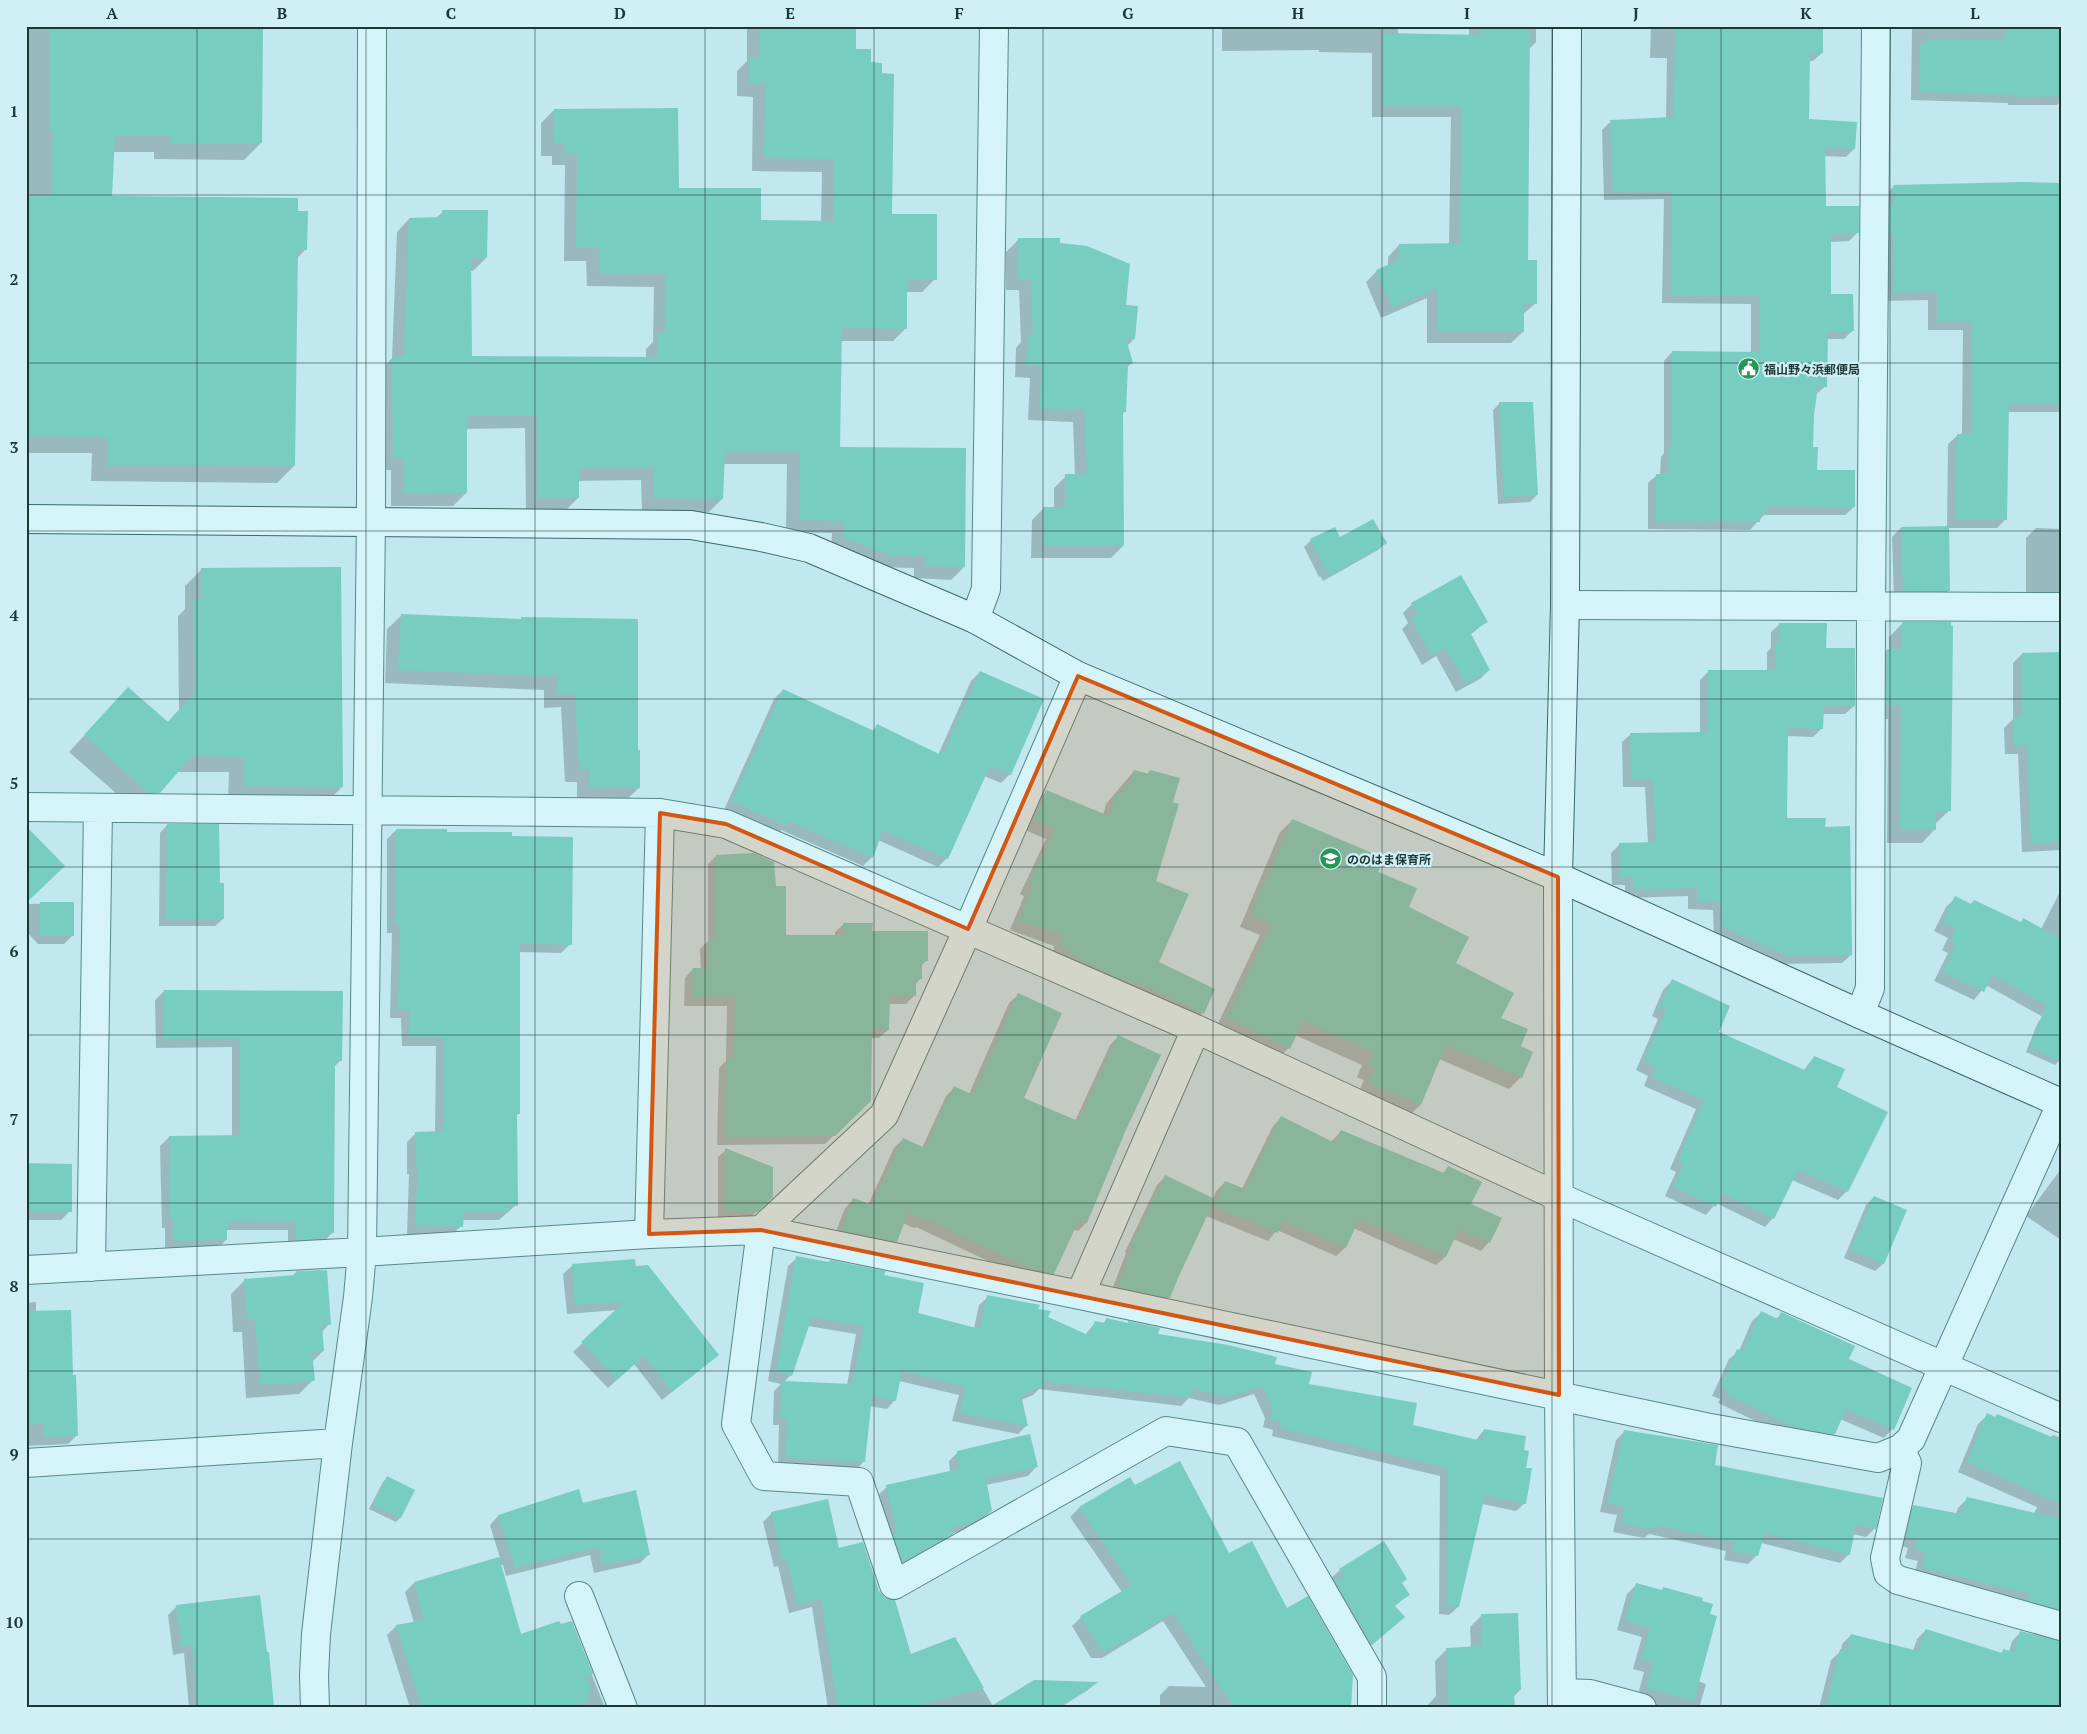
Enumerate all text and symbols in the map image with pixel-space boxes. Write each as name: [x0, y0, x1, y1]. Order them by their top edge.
text: A: [106, 2, 118, 24]
text: B: [277, 2, 287, 24]
text: C: [446, 2, 456, 24]
text: D: [614, 2, 626, 24]
text: E: [785, 2, 795, 24]
text: F: [954, 2, 964, 24]
text: G: [1122, 2, 1134, 24]
text: H: [1292, 2, 1304, 24]
text: I: [1464, 2, 1470, 24]
text: J: [1633, 2, 1639, 24]
text: K: [1800, 2, 1812, 24]
text: L: [1970, 2, 1980, 24]
text: 1: [9, 100, 19, 122]
text: 2: [9, 268, 19, 290]
public building icon: 福山野々浜郵便局: [1736, 357, 1760, 381]
place label: 福山野々浜郵便局: [1764, 362, 1860, 377]
text: 3: [9, 436, 19, 458]
text: 4: [9, 604, 19, 626]
text: 5: [9, 772, 19, 794]
school or university icon: ののはま保育所: [1319, 847, 1343, 871]
place label: ののはま保育所: [1347, 852, 1431, 867]
text: 6: [9, 940, 19, 962]
text: 7: [9, 1108, 19, 1130]
text: 8: [9, 1275, 19, 1297]
text: 9: [9, 1443, 19, 1465]
text: 10: [5, 1611, 23, 1633]

